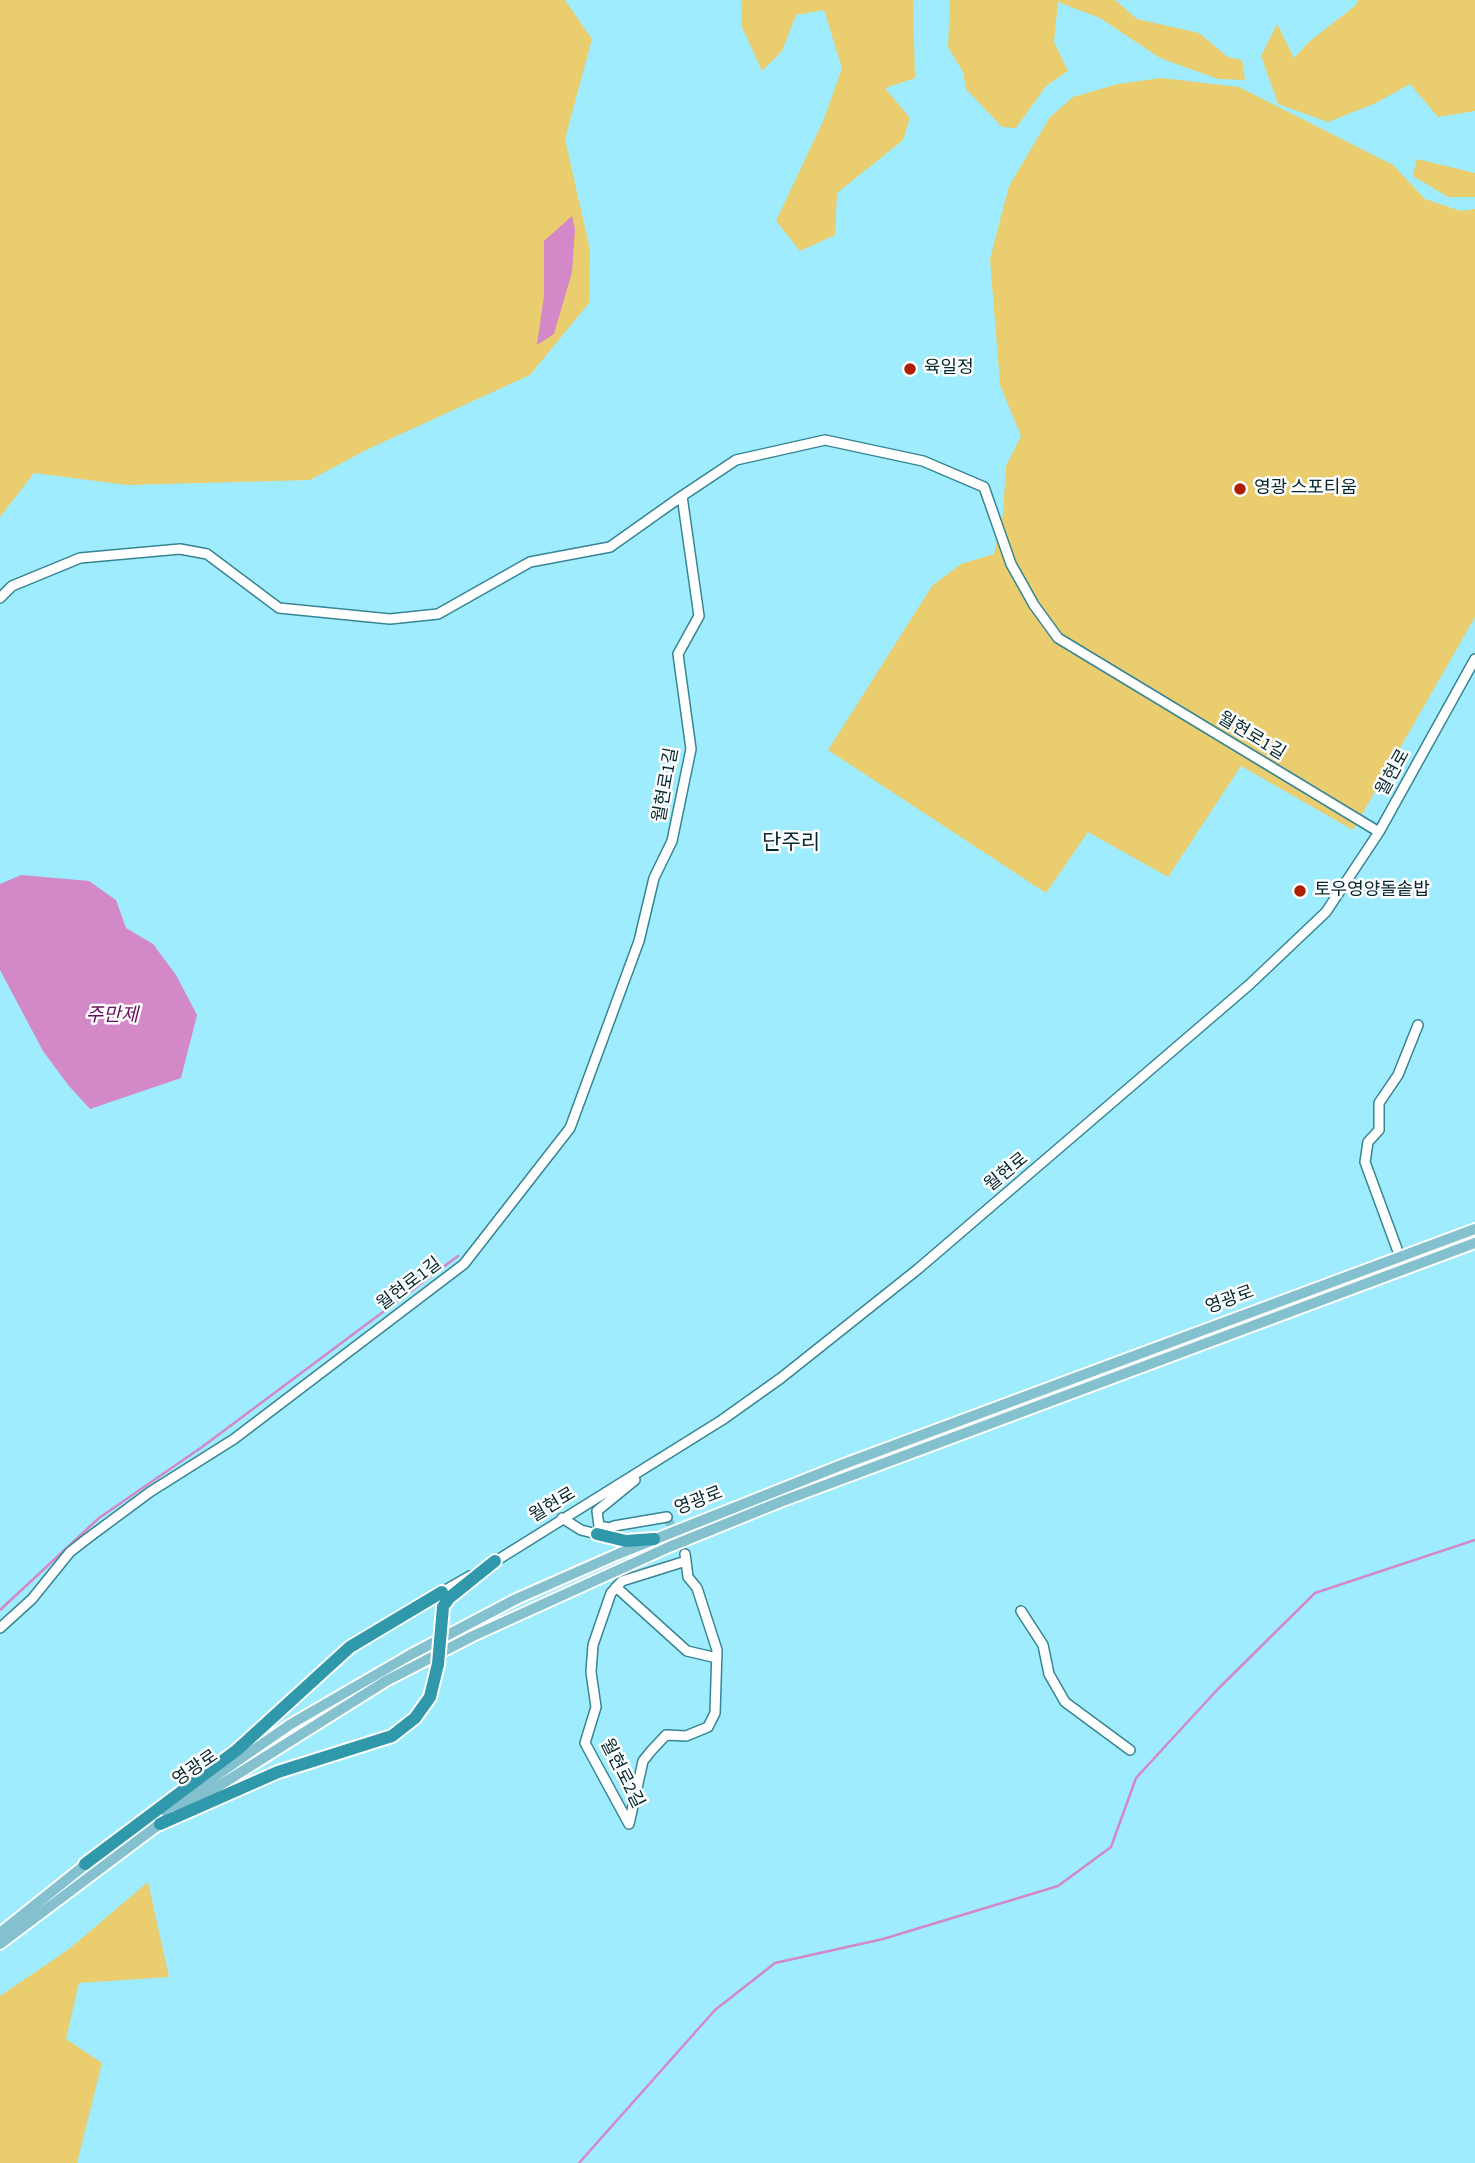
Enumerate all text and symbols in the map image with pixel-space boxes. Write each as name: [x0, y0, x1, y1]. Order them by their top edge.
place label: 육일정: [924, 358, 974, 380]
marker: 육일정: [902, 361, 918, 377]
place label: 영광 스포티움: [1254, 478, 1357, 500]
marker: 영광 스포티움: [1232, 481, 1248, 497]
street label: 월현로1길: [1213, 708, 1289, 766]
street label: 월현로1길: [650, 746, 684, 824]
street label: 월현로: [1373, 746, 1415, 800]
district label: 단주리: [762, 831, 820, 857]
place label: 토우영양돌솥밥: [1314, 880, 1430, 902]
marker: 토우영양돌솥밥: [1292, 883, 1308, 899]
water label: 주만제: [86, 1006, 138, 1028]
street label: 월현로: [981, 1149, 1033, 1197]
street label: 월현로1길: [373, 1254, 447, 1316]
street label: 영광로: [1203, 1282, 1257, 1320]
street label: 영광로: [672, 1483, 726, 1521]
street label: 월현로: [526, 1484, 580, 1528]
street label: 월현로2길: [594, 1736, 648, 1812]
street label: 영광로: [169, 1746, 223, 1792]

